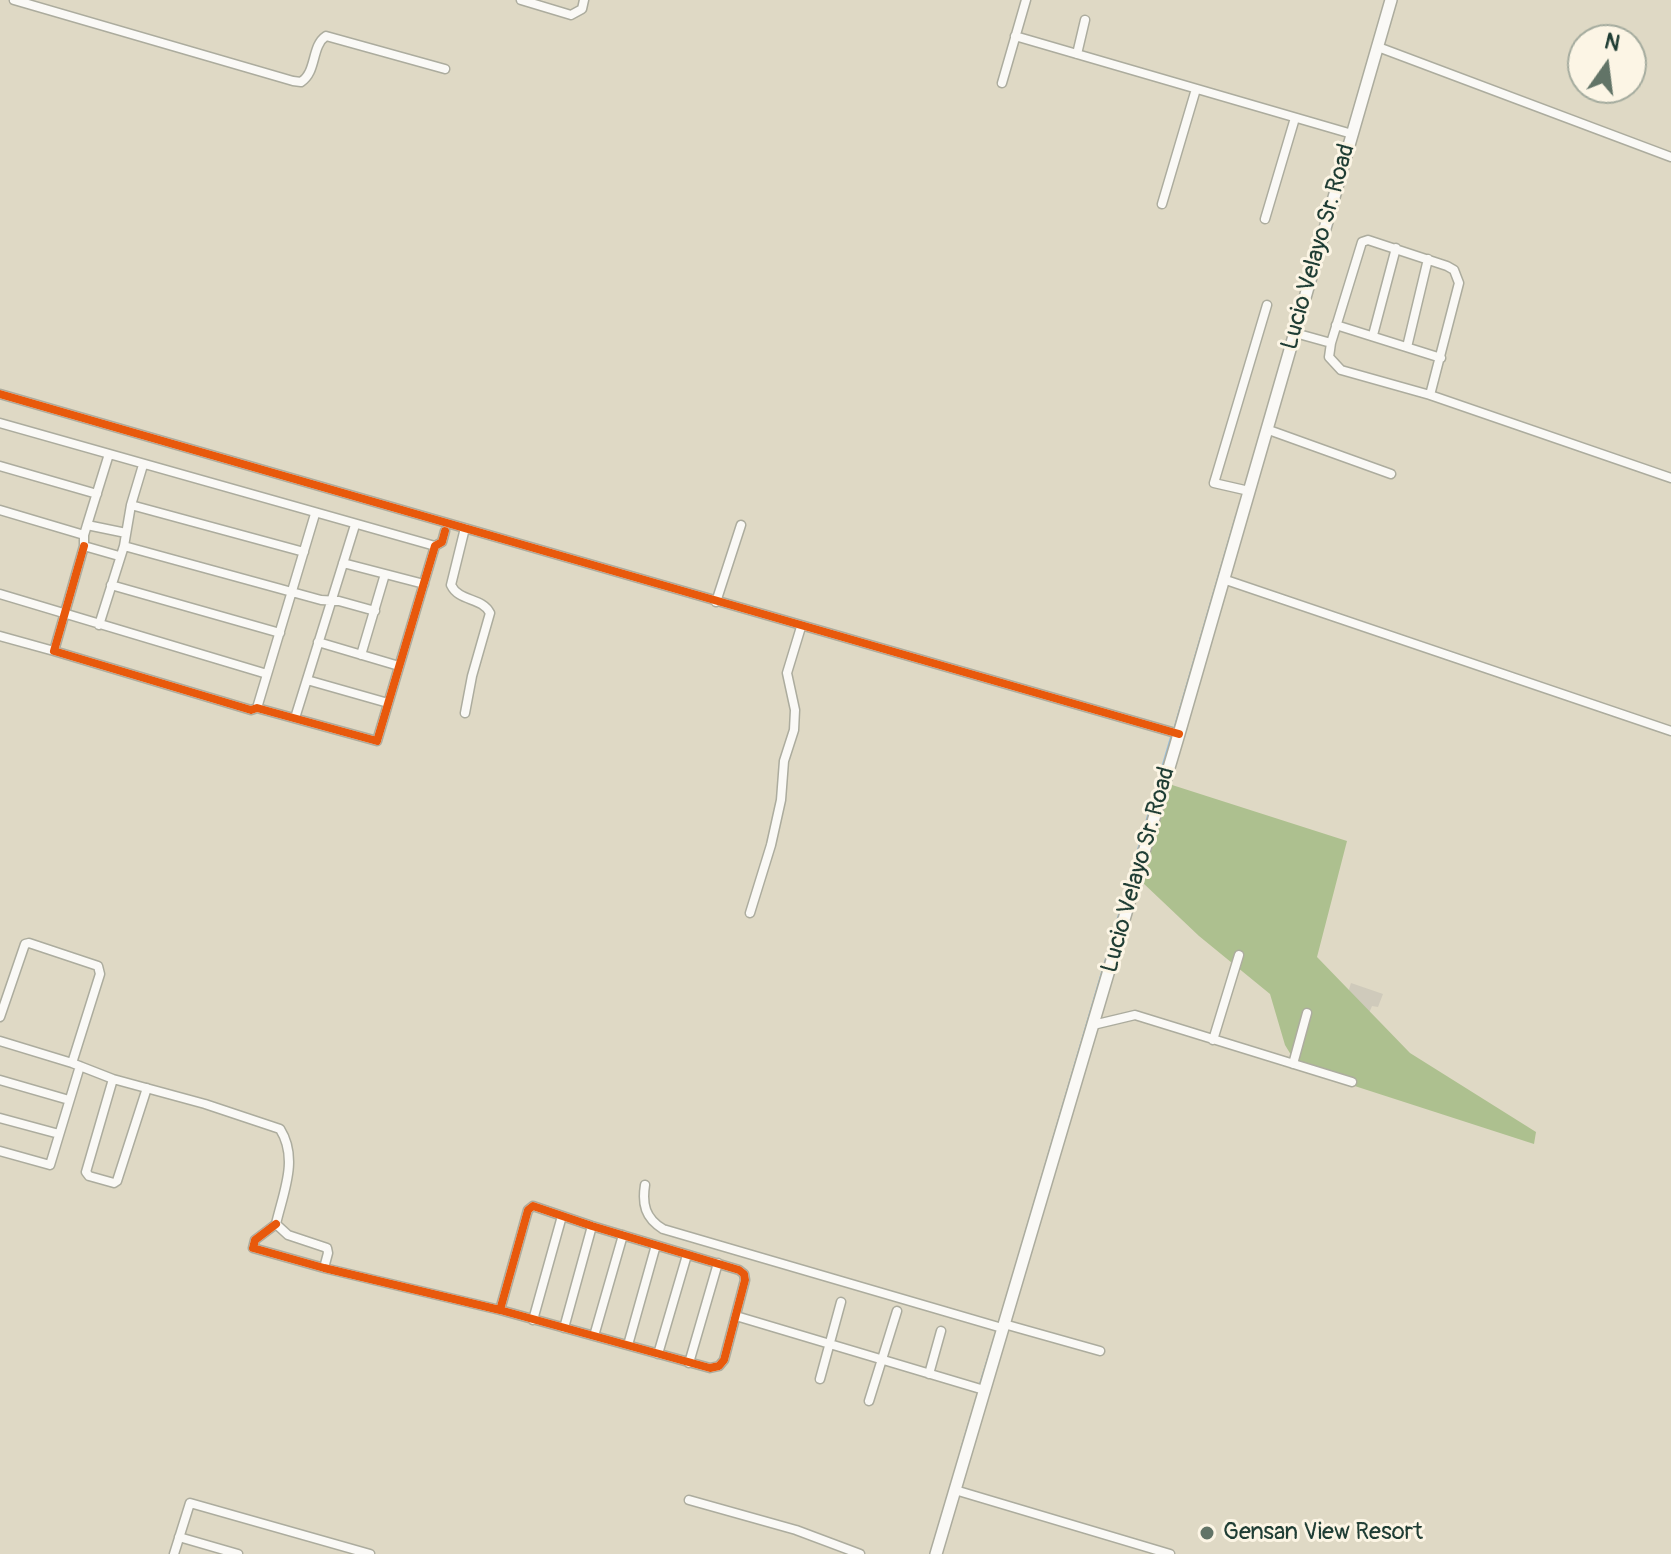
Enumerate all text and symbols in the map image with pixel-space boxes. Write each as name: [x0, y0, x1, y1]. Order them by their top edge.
north arrow: [1567, 24, 1647, 104]
text: N: [1602, 27, 1623, 58]
street label: Lucio Velayo Sr. Road: [1276, 141, 1362, 353]
street label: Lucio Velayo Sr. Road: [1096, 764, 1182, 976]
place label: Gensan View Resort: [1223, 1519, 1423, 1547]
marker: Gensan View Resort: [1198, 1524, 1216, 1542]

